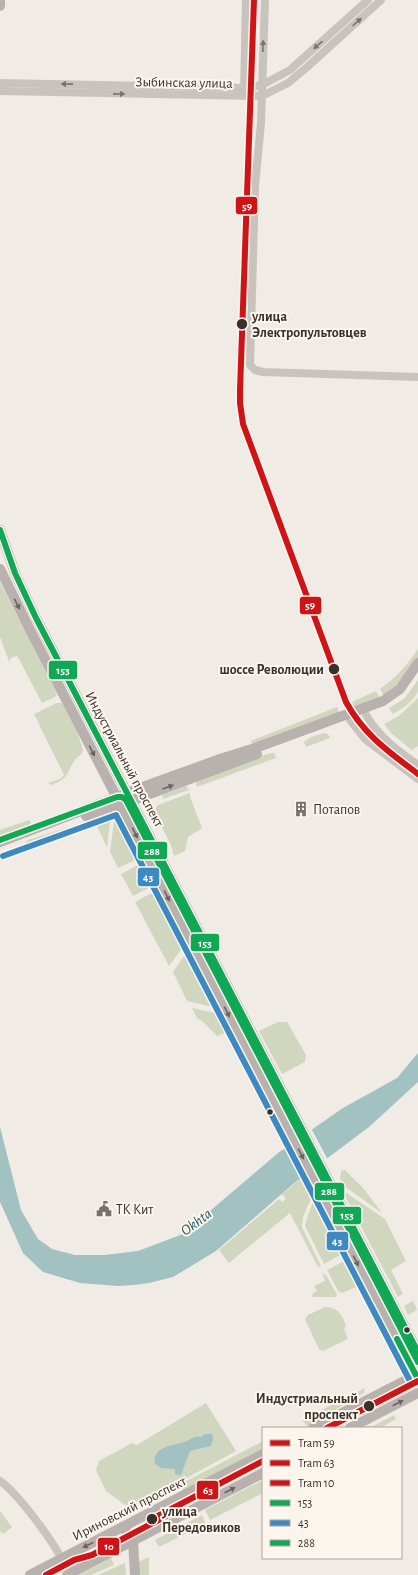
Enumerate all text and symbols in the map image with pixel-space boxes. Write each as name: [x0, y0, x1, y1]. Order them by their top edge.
one-way arrow: [352, 17, 362, 26]
one-way arrow: [260, 40, 267, 52]
one-way arrow: [313, 40, 324, 49]
street label: Зыбинская улица: [135, 75, 233, 91]
one-way arrow: [60, 81, 73, 87]
one-way arrow: [113, 91, 126, 97]
line badge: 59: [235, 196, 258, 215]
text: 59: [242, 201, 252, 212]
place label: улица Электропультовцев: [251, 310, 367, 340]
marker: улица Электропультовцев: [235, 317, 249, 331]
line badge: 59: [299, 596, 322, 615]
one-way arrow: [13, 598, 20, 610]
text: 59: [305, 600, 315, 611]
line badge: 153: [48, 660, 78, 680]
marker: шоссе Революции: [327, 662, 341, 676]
place label: шоссе Революции: [219, 663, 324, 677]
text: 153: [56, 665, 70, 676]
street label: Индустриальный проспект: [82, 689, 166, 830]
one-way arrow: [89, 745, 95, 757]
one-way arrow: [163, 783, 175, 789]
building icon: Потапов: [292, 800, 310, 818]
place label: Потапов: [313, 803, 360, 817]
one-way arrow: [132, 828, 138, 839]
line badge: 288: [137, 841, 168, 860]
text: 288: [144, 846, 160, 857]
line badge: 43: [137, 867, 160, 887]
text: 43: [143, 872, 153, 883]
one-way arrow: [164, 890, 171, 902]
line badge: 153: [190, 933, 220, 952]
text: 153: [198, 938, 212, 949]
one-way arrow: [224, 1006, 230, 1017]
unlabelled marker: [265, 1107, 275, 1117]
one-way arrow: [298, 1148, 304, 1160]
line badge: 288: [314, 1182, 345, 1201]
text: 288: [321, 1186, 337, 1197]
public building icon: ТК Кит: [95, 1200, 113, 1218]
place label: ТК Кит: [116, 1203, 154, 1217]
water label: Okhta: [178, 1206, 215, 1239]
line badge: 153: [332, 1206, 362, 1225]
text: 153: [340, 1210, 354, 1221]
line badge: 43: [326, 1231, 349, 1251]
text: 43: [332, 1236, 342, 1247]
one-way arrow: [353, 1255, 359, 1266]
unlabelled marker: [402, 1325, 412, 1335]
place label: Индустриальный проспект: [256, 1392, 359, 1422]
marker: Индустриальный проспект: [362, 1399, 376, 1413]
one-way arrow: [392, 1400, 403, 1406]
legend: [262, 1427, 402, 1559]
text: Tram 59: [298, 1437, 335, 1449]
text: Tram 63: [298, 1457, 335, 1469]
street label: Ириновский проспект: [70, 1474, 189, 1544]
text: Tram 10: [298, 1477, 334, 1489]
line badge: 63: [196, 1480, 219, 1500]
text: 63: [203, 1485, 213, 1496]
one-way arrow: [224, 1487, 236, 1493]
text: 153: [298, 1497, 312, 1509]
place label: улица Передовиков: [161, 1505, 241, 1535]
marker: улица Передовиков: [145, 1512, 159, 1526]
text: 43: [298, 1517, 309, 1529]
line badge: 10: [97, 1537, 120, 1556]
text: 288: [298, 1537, 315, 1549]
text: 10: [104, 1541, 114, 1552]
one-way arrow: [83, 1542, 94, 1548]

